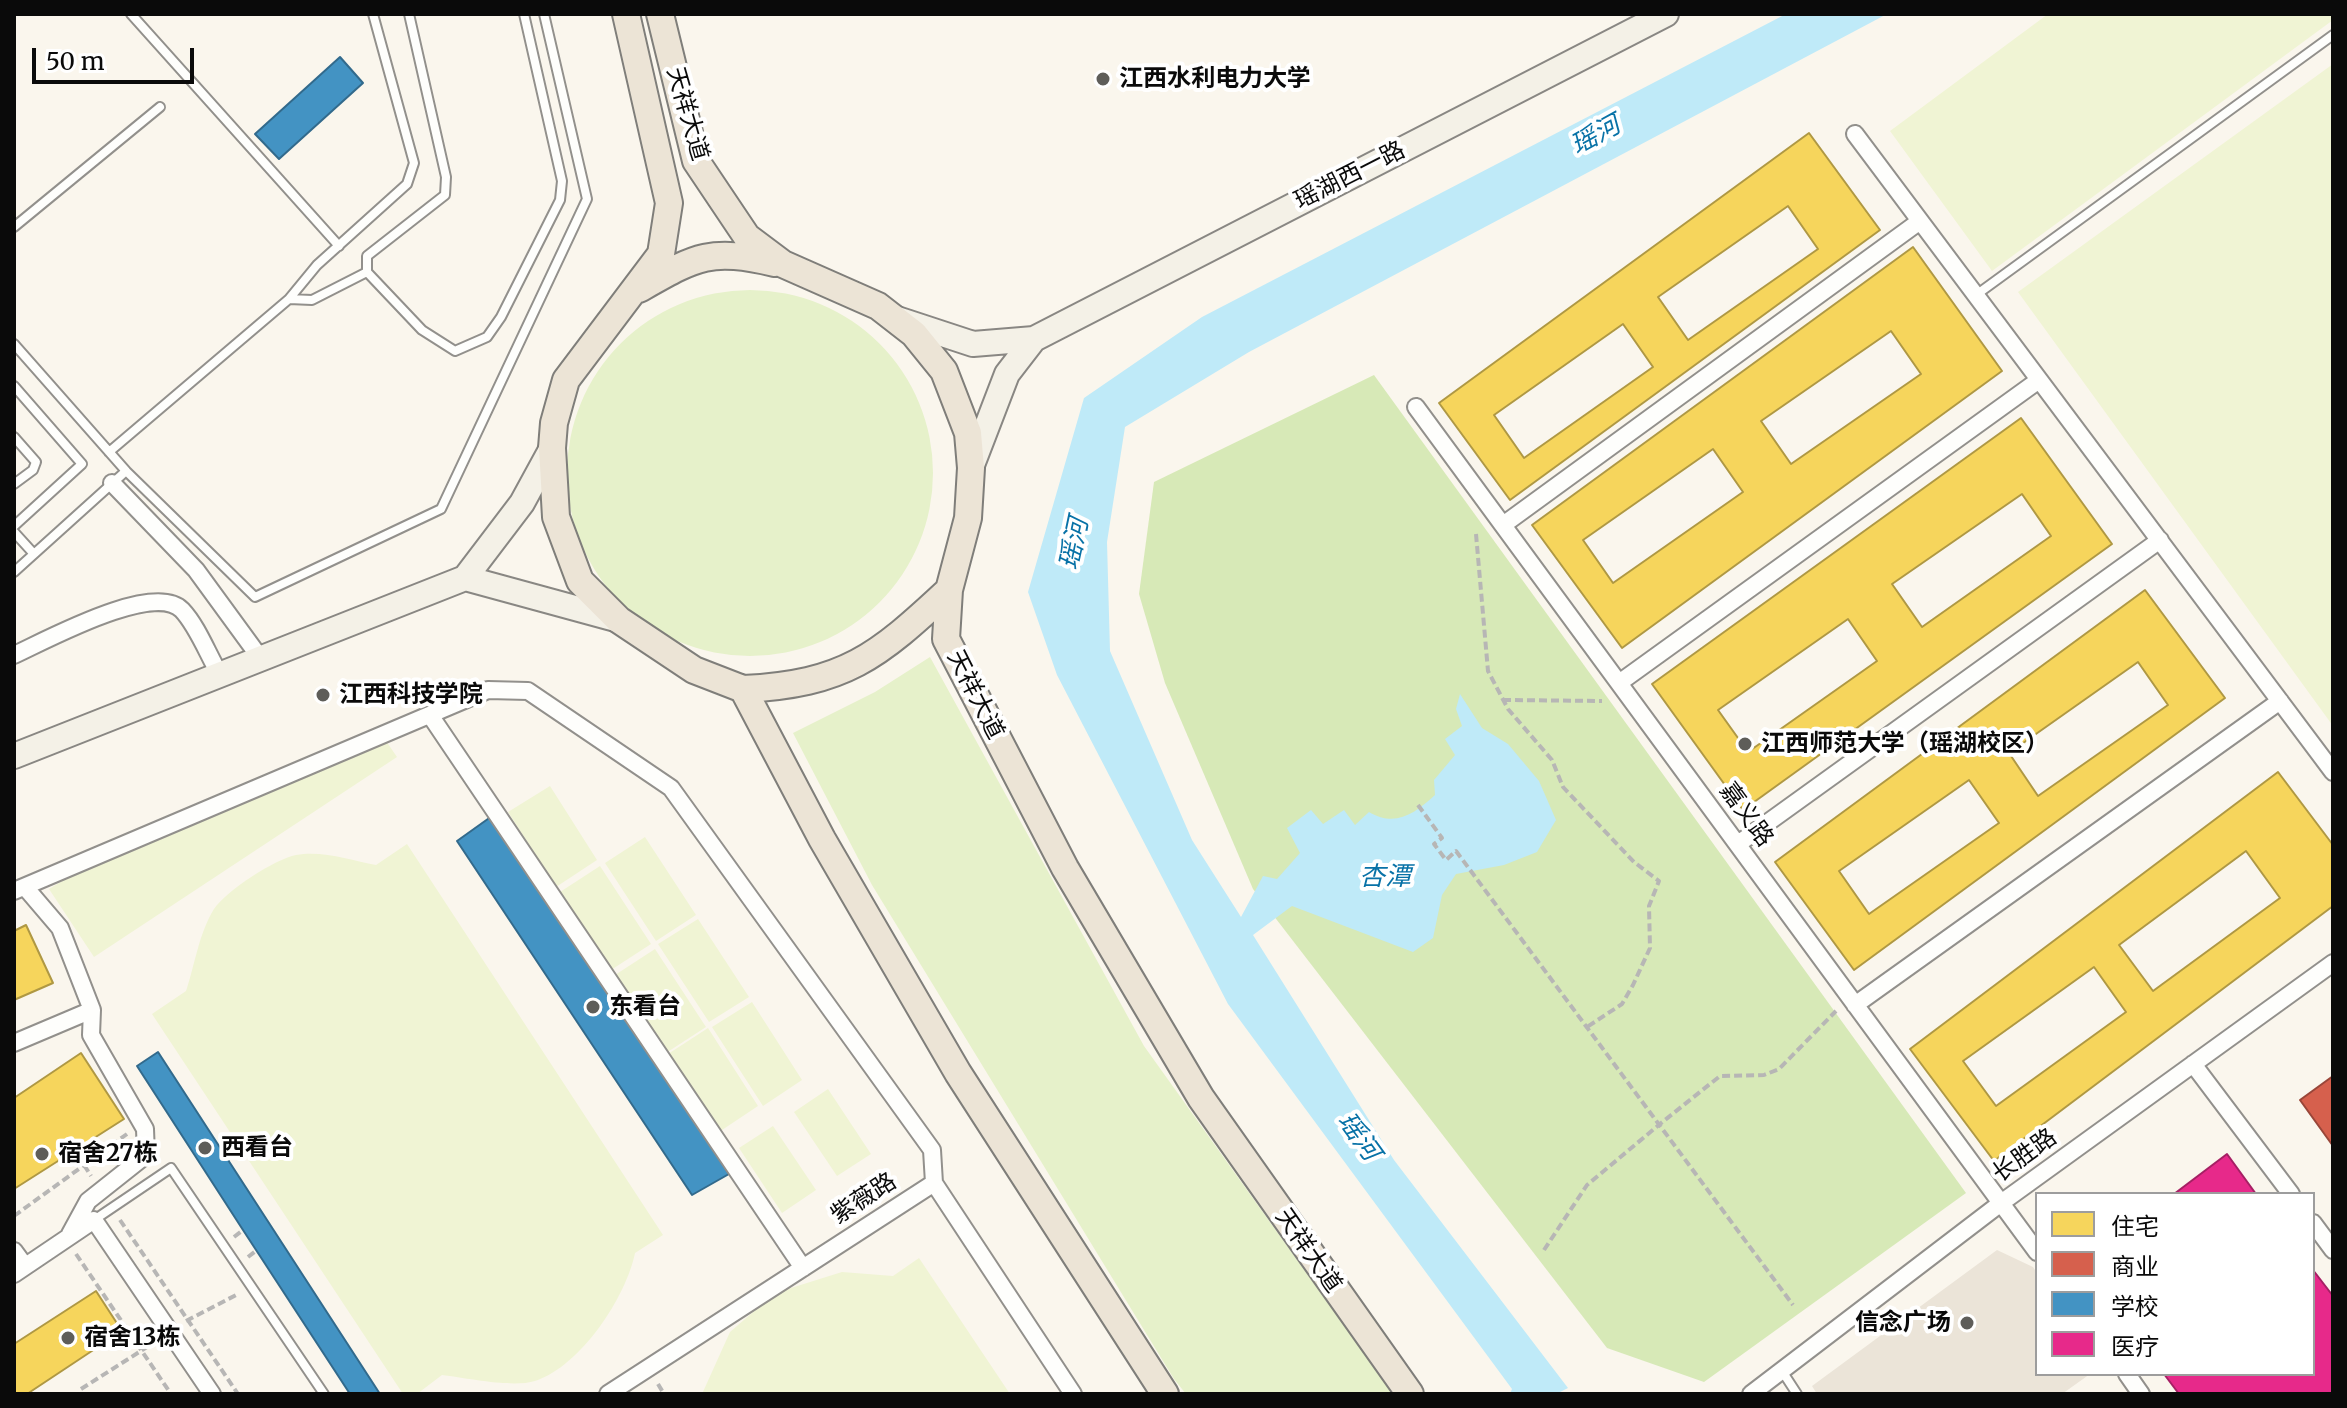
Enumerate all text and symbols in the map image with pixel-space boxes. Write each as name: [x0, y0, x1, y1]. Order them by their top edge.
scale bar: [36, 32, 198, 82]
text: 50 m: [46, 46, 105, 77]
street label: 天祥大道: [660, 64, 714, 164]
place label: 江西水利电力大学: [1119, 65, 1311, 93]
marker: 江西水利电力大学: [1094, 70, 1112, 88]
water label: 瑶河: [1566, 110, 1626, 162]
street label: 瑶湖西一路: [1290, 136, 1410, 216]
water label: 瑶河: [1054, 515, 1096, 573]
street label: 天祥大道: [940, 646, 1010, 744]
place label: 江西科技学院: [339, 681, 483, 709]
marker: 江西科技学院: [314, 686, 332, 704]
place label: 江西师范大学（瑶湖校区）: [1761, 730, 2049, 758]
marker: 江西师范大学（瑶湖校区）: [1736, 735, 1754, 753]
street label: 嘉义路: [1713, 777, 1779, 853]
water label: 杏潭: [1359, 862, 1411, 894]
place label: 东看台: [609, 993, 681, 1021]
marker: 东看台: [584, 998, 602, 1016]
water label: 瑶河: [1330, 1107, 1386, 1167]
street label: 长胜路: [1987, 1123, 2063, 1189]
place label: 西看台: [221, 1134, 293, 1162]
marker: 西看台: [196, 1139, 214, 1157]
place label: 宿舍27栋: [58, 1140, 158, 1168]
marker: 宿舍27栋: [33, 1145, 51, 1163]
street label: 紫薇路: [826, 1167, 902, 1231]
legend: [2035, 1192, 2315, 1376]
street label: 天祥大道: [1269, 1203, 1347, 1299]
text: 住宅: [2111, 1211, 2159, 1242]
text: 商业: [2111, 1251, 2159, 1282]
text: 学校: [2111, 1291, 2159, 1322]
place label: 信念广场: [1855, 1309, 1951, 1337]
marker: 信念广场: [1958, 1314, 1976, 1332]
place label: 宿舍13栋: [84, 1324, 180, 1352]
marker: 宿舍13栋: [59, 1329, 77, 1347]
text: 医疗: [2111, 1331, 2159, 1362]

